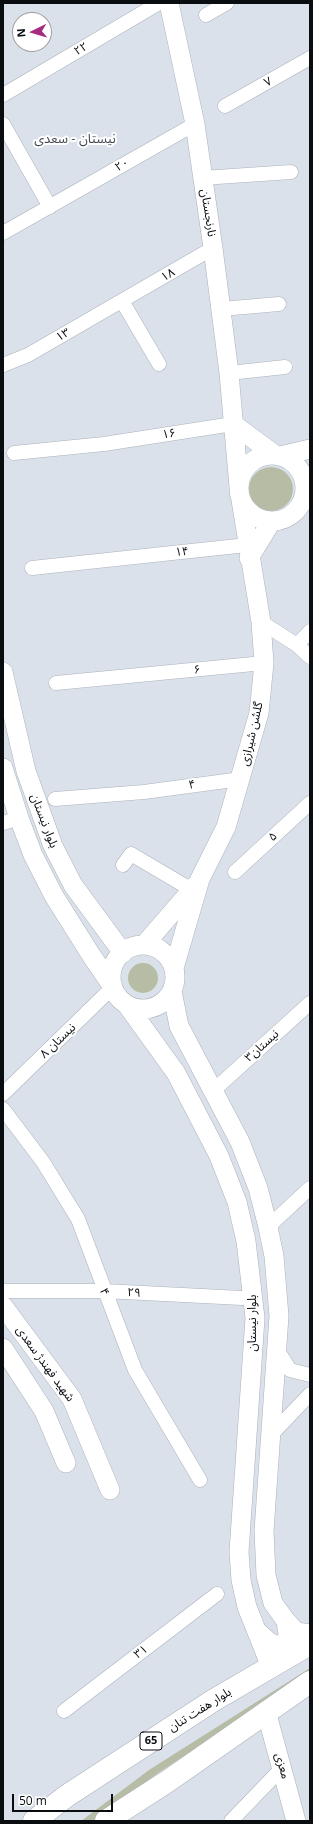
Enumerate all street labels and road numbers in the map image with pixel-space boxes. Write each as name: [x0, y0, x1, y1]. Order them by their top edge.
street label: ۲۲: [71, 39, 91, 59]
street label: ۷: [262, 74, 274, 90]
street label: ۲۰: [112, 155, 132, 175]
street label: نارنجستان: [197, 188, 219, 238]
street label: ۱۸: [158, 265, 178, 285]
street label: ۱۳: [53, 325, 73, 345]
street label: ۱۶: [161, 426, 177, 442]
street label: ۱۴: [174, 544, 190, 560]
street label: ۶: [193, 663, 201, 677]
street label: گلشن شیرازی: [238, 701, 266, 767]
street label: ۴: [188, 777, 196, 793]
street label: بلوار نیستان: [27, 792, 61, 850]
street label: ۵: [266, 829, 280, 845]
street label: نیستان ۸: [37, 1021, 79, 1061]
street label: ۳نیستان: [242, 1027, 282, 1065]
street label: ۲۹: [127, 1285, 141, 1301]
street label: ۴: [96, 1286, 112, 1298]
street label: بلوار نیستان: [246, 1295, 260, 1351]
street label: شهید فهندژ سعدی: [13, 1323, 77, 1405]
street label: ۳۱: [131, 1642, 151, 1662]
street label: بلوار هفت تنان: [166, 1685, 234, 1735]
road number: 65: [140, 1732, 162, 1750]
street label: معزی: [271, 1751, 293, 1781]

